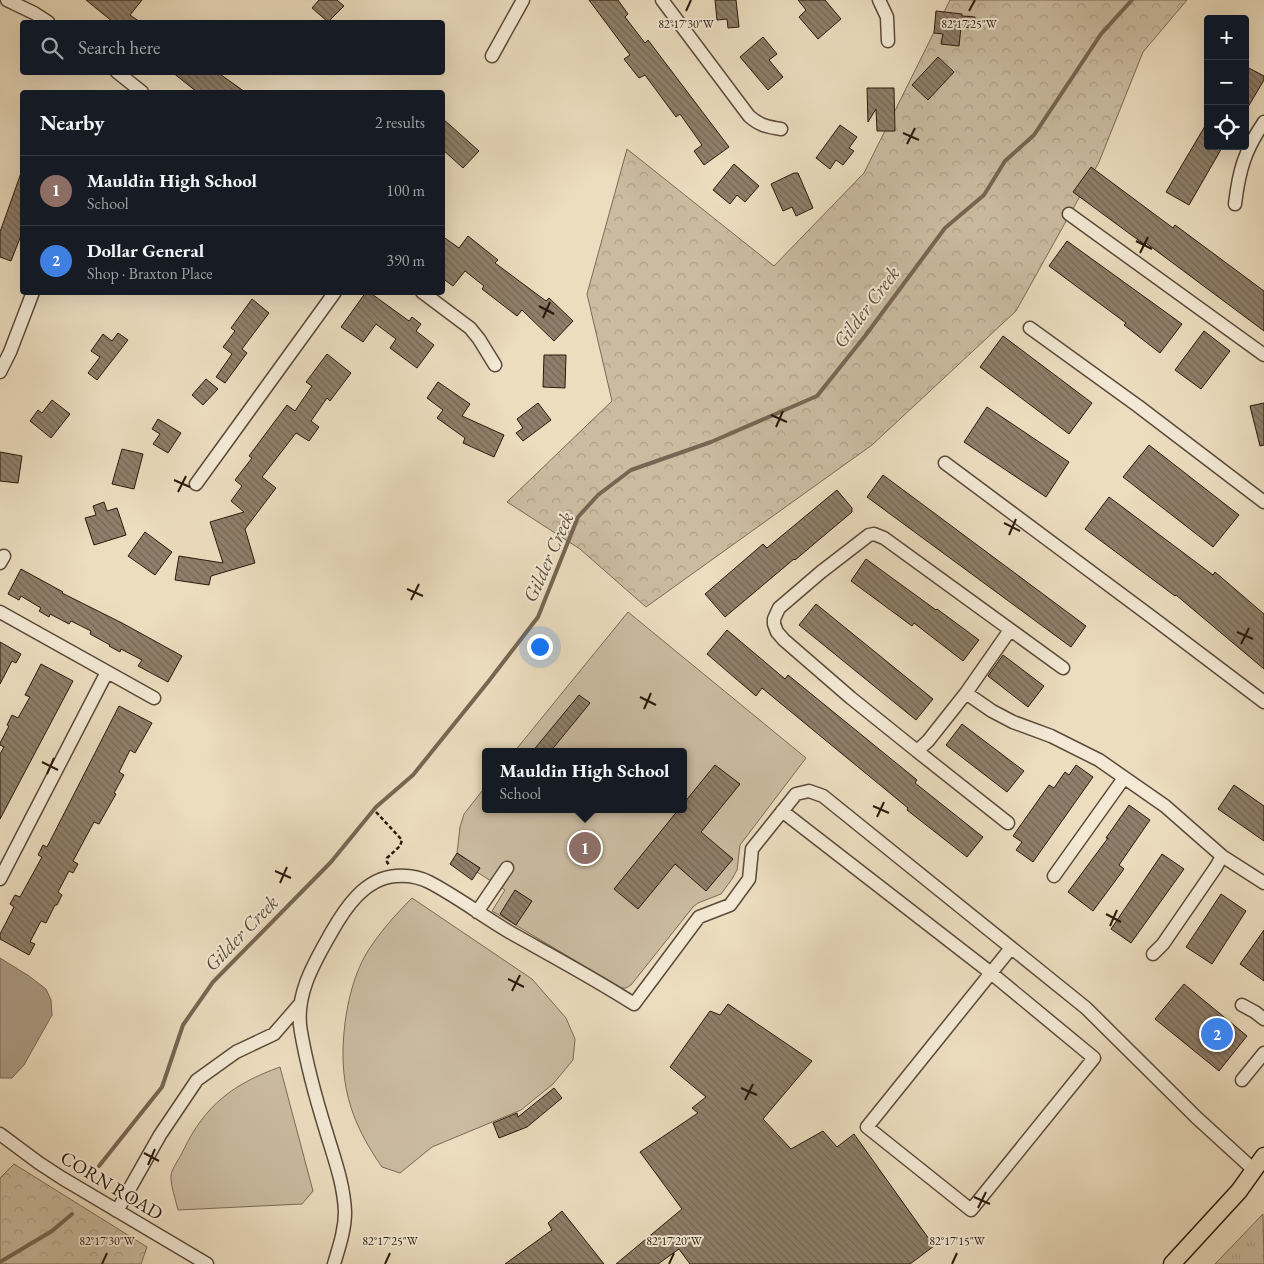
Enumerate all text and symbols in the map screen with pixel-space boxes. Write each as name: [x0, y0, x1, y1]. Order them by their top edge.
map controls: [1204, 15, 1249, 150]
button: +: [1204, 15, 1249, 60]
text: 82°17'30"W: [658, 16, 715, 32]
text: 82°17'25"W: [941, 16, 998, 32]
search box: [20, 20, 445, 75]
icon: search: [38, 34, 66, 62]
text: Search here: [78, 35, 160, 60]
button: −: [1204, 60, 1249, 105]
button: locate: [1204, 105, 1249, 150]
text: Nearby: [40, 109, 104, 136]
text: 2 results: [375, 112, 425, 133]
text: Mauldin High School: [87, 168, 257, 193]
text: 1: [52, 180, 60, 201]
text: 100 m: [386, 180, 425, 201]
text: School: [87, 193, 129, 214]
text: Dollar General: [87, 238, 204, 263]
text: 2: [52, 250, 60, 271]
text: 390 m: [386, 250, 425, 271]
water label: Gilder Creek: [827, 261, 905, 353]
text: Shop · Braxton Place: [87, 263, 213, 284]
water label: Gilder Creek: [517, 508, 579, 606]
your location: [527, 634, 553, 660]
popup: [482, 748, 687, 813]
text: Mauldin High School: [500, 758, 669, 783]
text: School: [500, 783, 541, 804]
pin: 1: [569, 829, 601, 867]
water label: Gilder Creek: [198, 889, 284, 977]
pin: 2: [1201, 1015, 1233, 1053]
street label: CORN ROAD: [56, 1145, 168, 1226]
text: 82°17'30"W: [79, 1233, 136, 1249]
text: 82°17'25"W: [362, 1233, 419, 1249]
text: 82°17'20"W: [646, 1233, 703, 1249]
text: 82°17'15"W: [929, 1233, 986, 1249]

